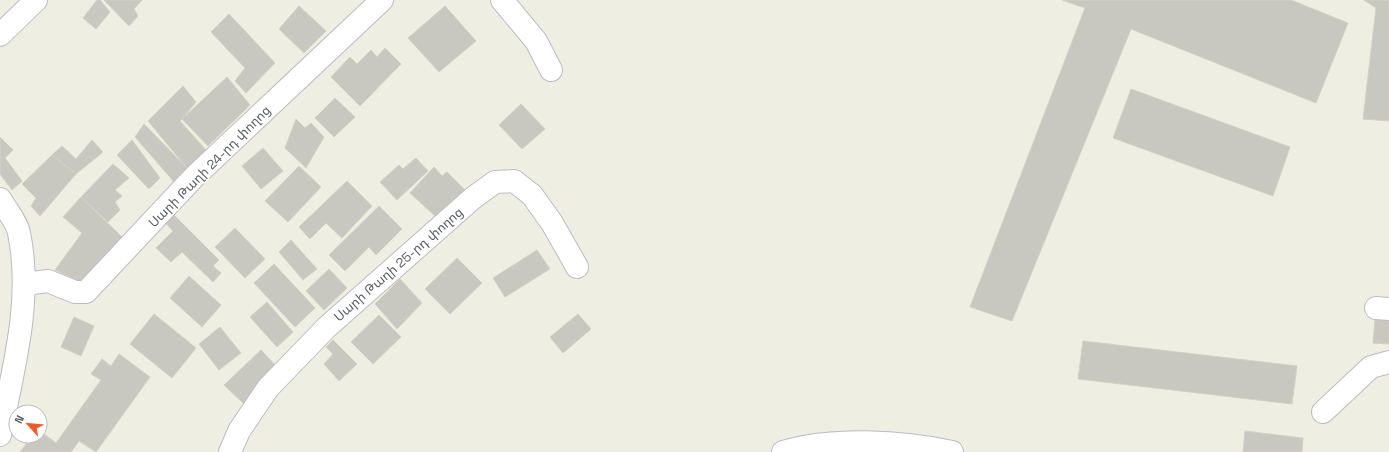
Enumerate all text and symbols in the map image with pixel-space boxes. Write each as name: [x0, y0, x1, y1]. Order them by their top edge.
street label: Սարի Թաղի 24-րդ փողոց: [145, 102, 274, 231]
street label: Սարի Թաղի 25-րդ փողոց: [330, 204, 466, 325]
north arrow: [8, 404, 48, 444]
text: N: [11, 413, 27, 426]

